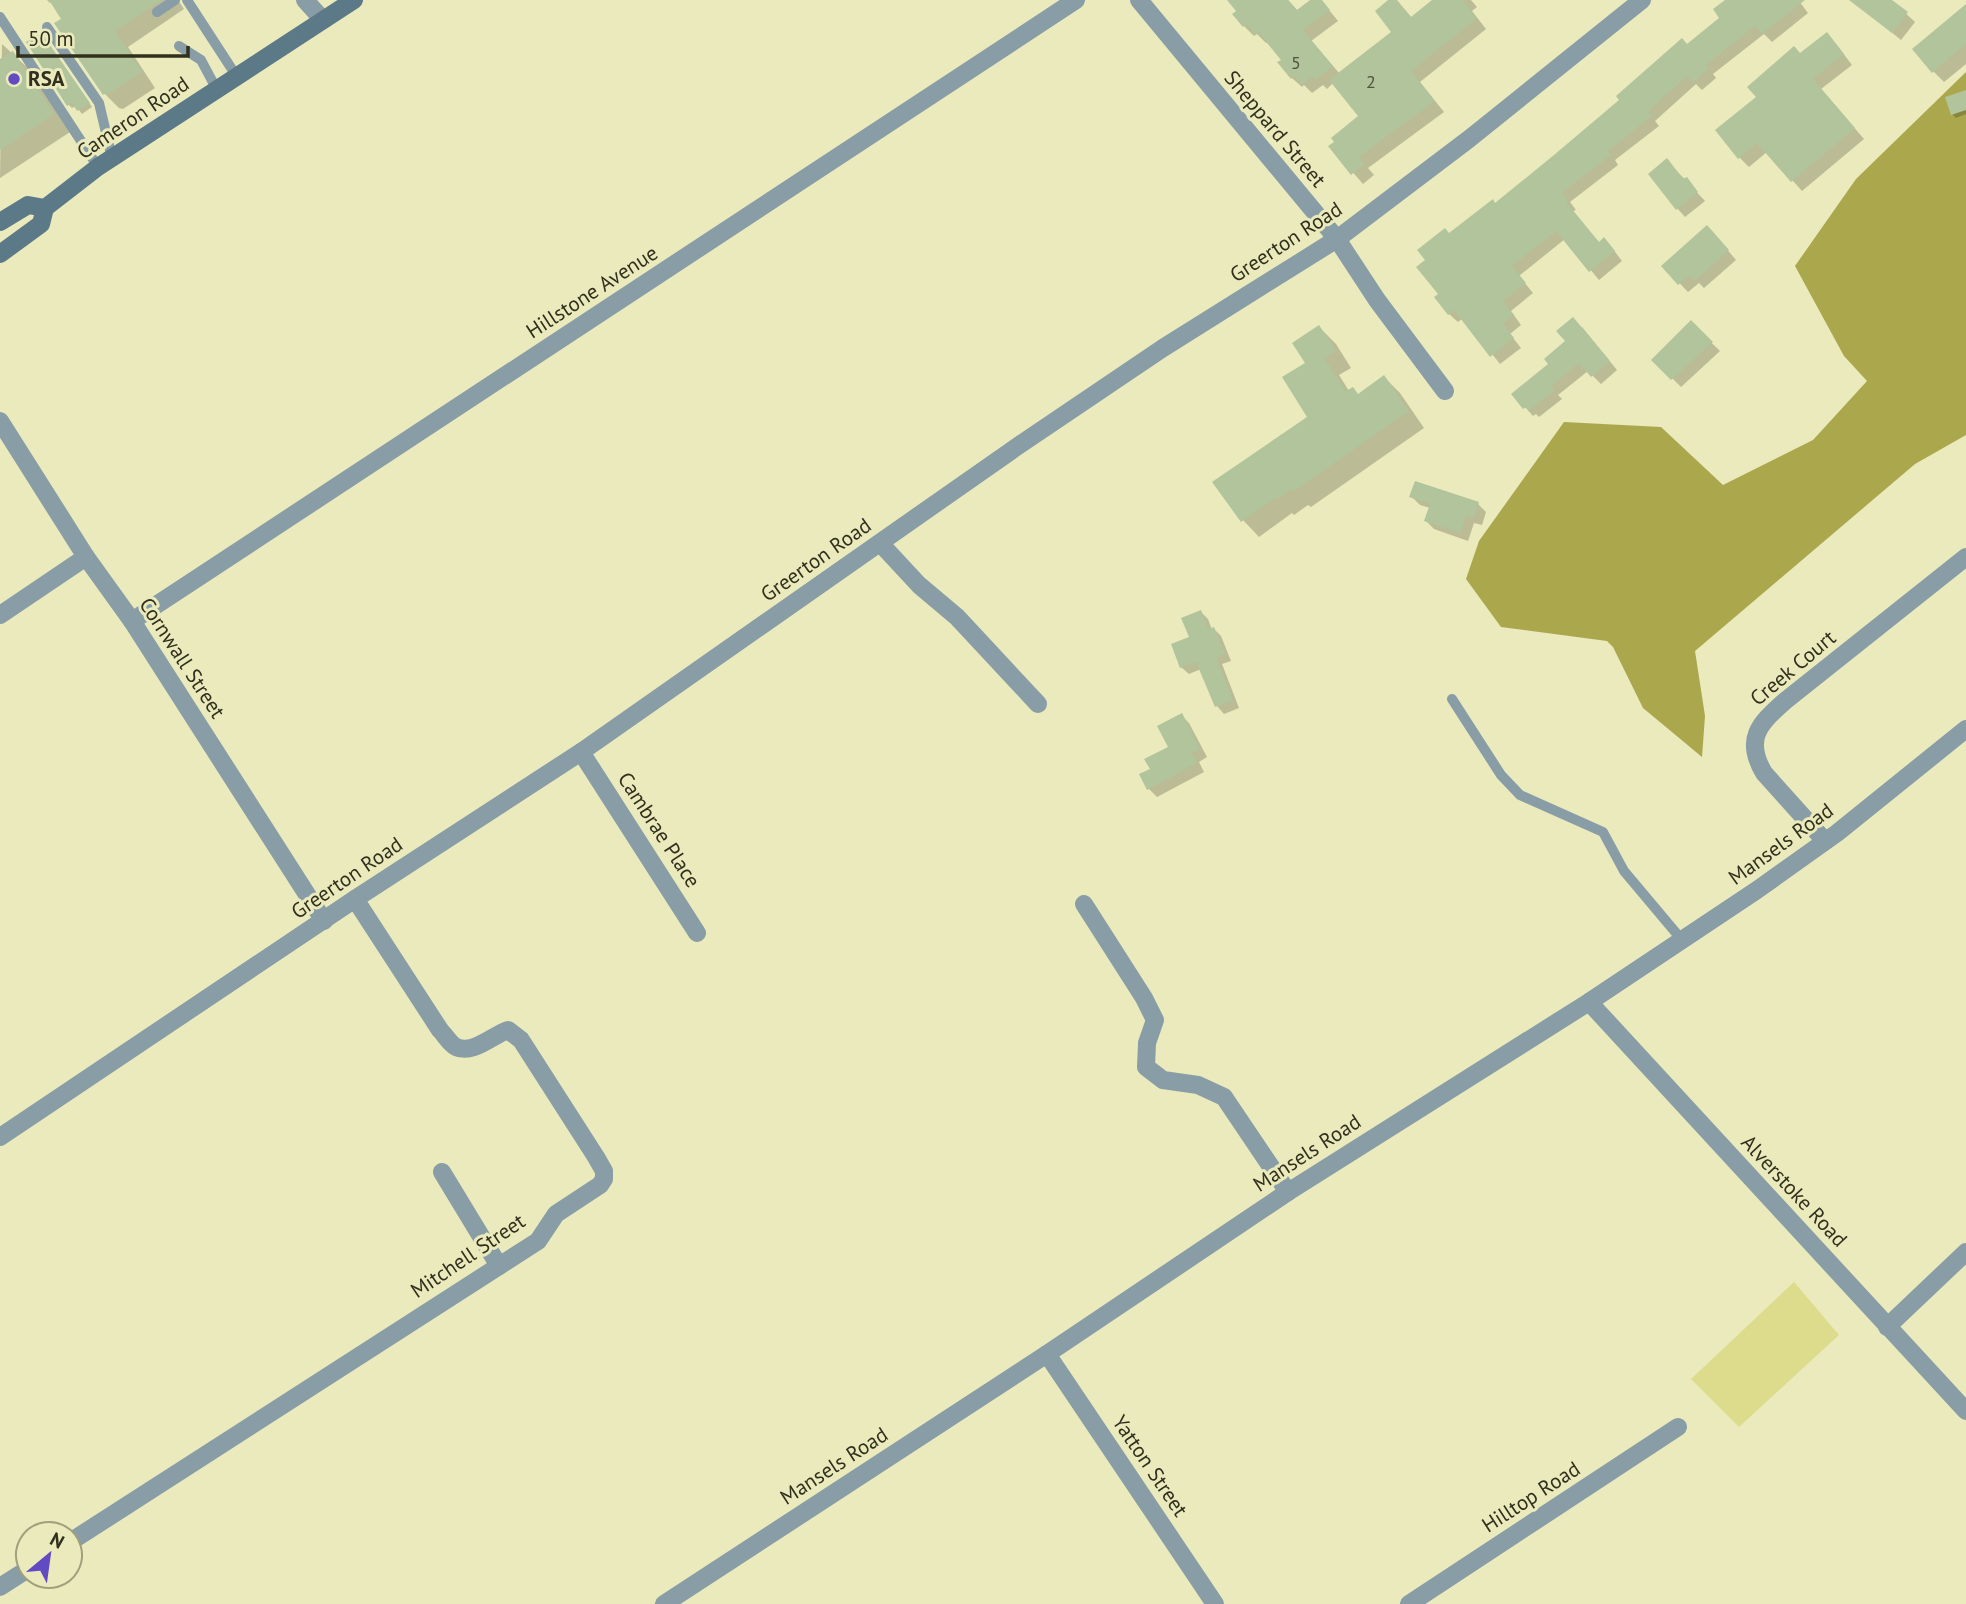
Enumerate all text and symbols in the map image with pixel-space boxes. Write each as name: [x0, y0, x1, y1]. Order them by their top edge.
scale bar: [18, 14, 187, 58]
text: 50 m: [28, 25, 74, 52]
house number: 5: [1291, 51, 1301, 74]
place label: RSA: [28, 65, 65, 92]
street label: Sheppard Street: [1219, 65, 1332, 193]
street label: Cameron Road: [71, 70, 194, 165]
house number: 2: [1366, 70, 1376, 93]
marker: RSA: [6, 71, 22, 87]
street label: Greerton Road: [1224, 195, 1347, 288]
street label: Hillstone Avenue: [521, 239, 663, 344]
street label: Greerton Road: [755, 512, 876, 608]
street label: Cornwall Street: [133, 592, 231, 723]
street label: Creek Court: [1744, 624, 1841, 711]
street label: Cambrae Place: [612, 767, 707, 893]
street label: Mansels Road: [1723, 797, 1838, 891]
street label: Greerton Road: [286, 830, 408, 925]
street label: Mansels Road: [1248, 1108, 1366, 1197]
street label: Alverstoke Road: [1736, 1129, 1853, 1252]
street label: Mitchell Street: [405, 1207, 530, 1304]
street label: Yatton Street: [1107, 1410, 1194, 1522]
street label: Mansels Road: [775, 1421, 893, 1510]
street label: Hilltop Road: [1477, 1455, 1585, 1538]
north arrow: [14, 1520, 84, 1590]
text: N: [46, 1527, 69, 1554]

